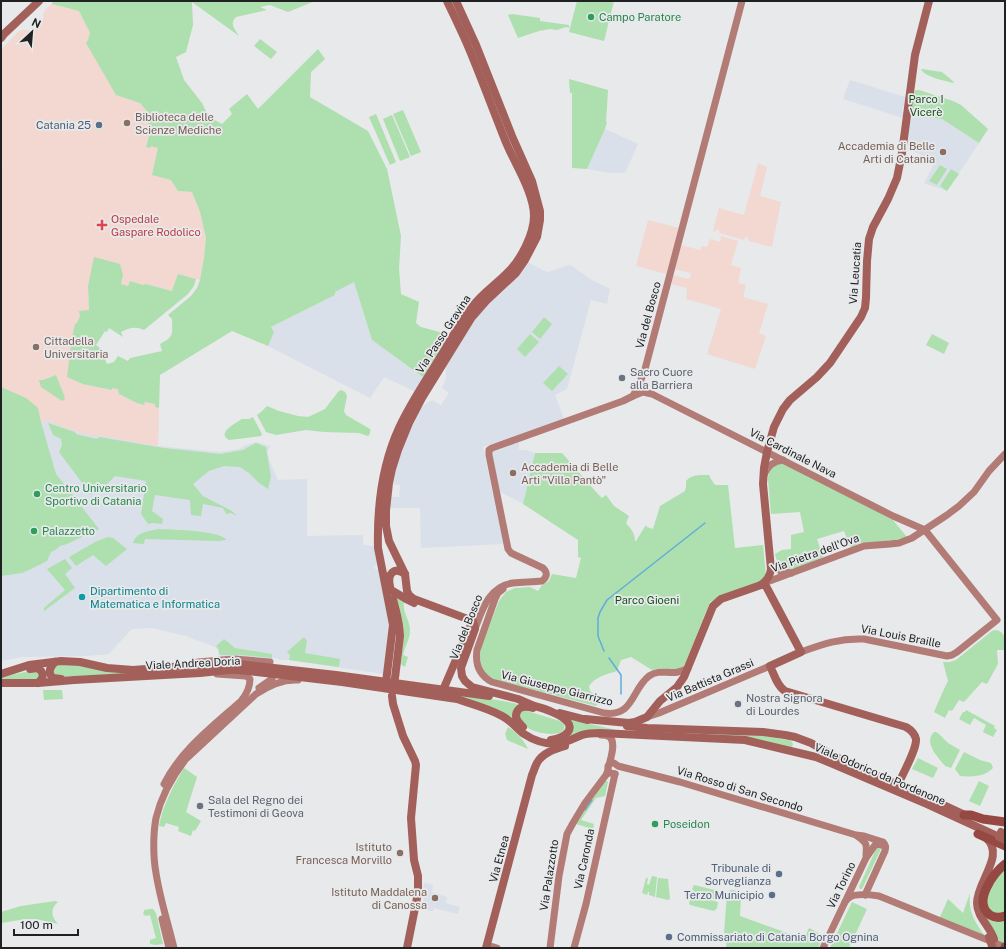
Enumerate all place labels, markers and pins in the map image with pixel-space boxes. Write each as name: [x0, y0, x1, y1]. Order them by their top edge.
place label: Campo Paratore: [599, 11, 681, 23]
marker: Campo Paratore: [586, 12, 596, 22]
place label: Biblioteca delle Scienze Mediche: [135, 111, 221, 136]
marker: Biblioteca delle Scienze Mediche: [122, 118, 132, 128]
place label: Catania 25: [36, 119, 91, 131]
marker: Catania 25: [94, 120, 104, 130]
place label: Accademia di Belle Arti di Catania: [838, 140, 935, 165]
marker: Accademia di Belle Arti di Catania: [938, 147, 948, 157]
place label: Ospedale Gaspare Rodolico: [111, 213, 201, 238]
marker: Ospedale Gaspare Rodolico: [96, 219, 108, 231]
place label: Cittadella Universitaria: [44, 335, 108, 360]
marker: Cittadella Universitaria: [31, 342, 41, 352]
place label: Sacro Cuore alla Barriera: [630, 366, 693, 391]
marker: Sacro Cuore alla Barriera: [617, 373, 627, 383]
place label: Accademia di Belle Arti "Villa Pantò": [521, 461, 618, 486]
marker: Accademia di Belle Arti "Villa Pantò": [508, 468, 518, 478]
place label: Centro Universitario Sportivo di Catania: [45, 482, 147, 507]
marker: Centro Universitario Sportivo di Catania: [32, 489, 42, 499]
place label: Palazzetto: [42, 525, 95, 537]
marker: Palazzetto: [29, 526, 39, 536]
place label: Dipartimento di Matematica e Informatica: [90, 585, 220, 610]
marker: Dipartimento di Matematica e Informatica: [77, 592, 87, 602]
place label: Nostra Signora di Lourdes: [746, 692, 823, 717]
marker: Nostra Signora di Lourdes: [733, 699, 743, 709]
place label: Sala del Regno dei Testimoni di Geova: [208, 794, 304, 819]
marker: Sala del Regno dei Testimoni di Geova: [195, 801, 205, 811]
place label: Poseidon: [663, 818, 710, 830]
marker: Poseidon: [650, 819, 660, 829]
place label: Istituto Francesca Morvillo: [295, 841, 392, 866]
marker: Istituto Francesca Morvillo: [395, 848, 405, 858]
place label: Tribunale di Sorveglianza: [705, 862, 771, 887]
marker: Tribunale di Sorveglianza: [774, 869, 784, 879]
place label: Istituto Maddalena di Canossa: [331, 886, 427, 911]
place label: Terzo Municipio: [684, 889, 764, 901]
marker: Terzo Municipio: [767, 890, 777, 900]
marker: Istituto Maddalena di Canossa: [430, 893, 440, 903]
place label: Commissariato di Catania Borgo Ognina: [677, 931, 879, 943]
marker: Commissariato di Catania Borgo Ognina: [664, 932, 674, 942]

